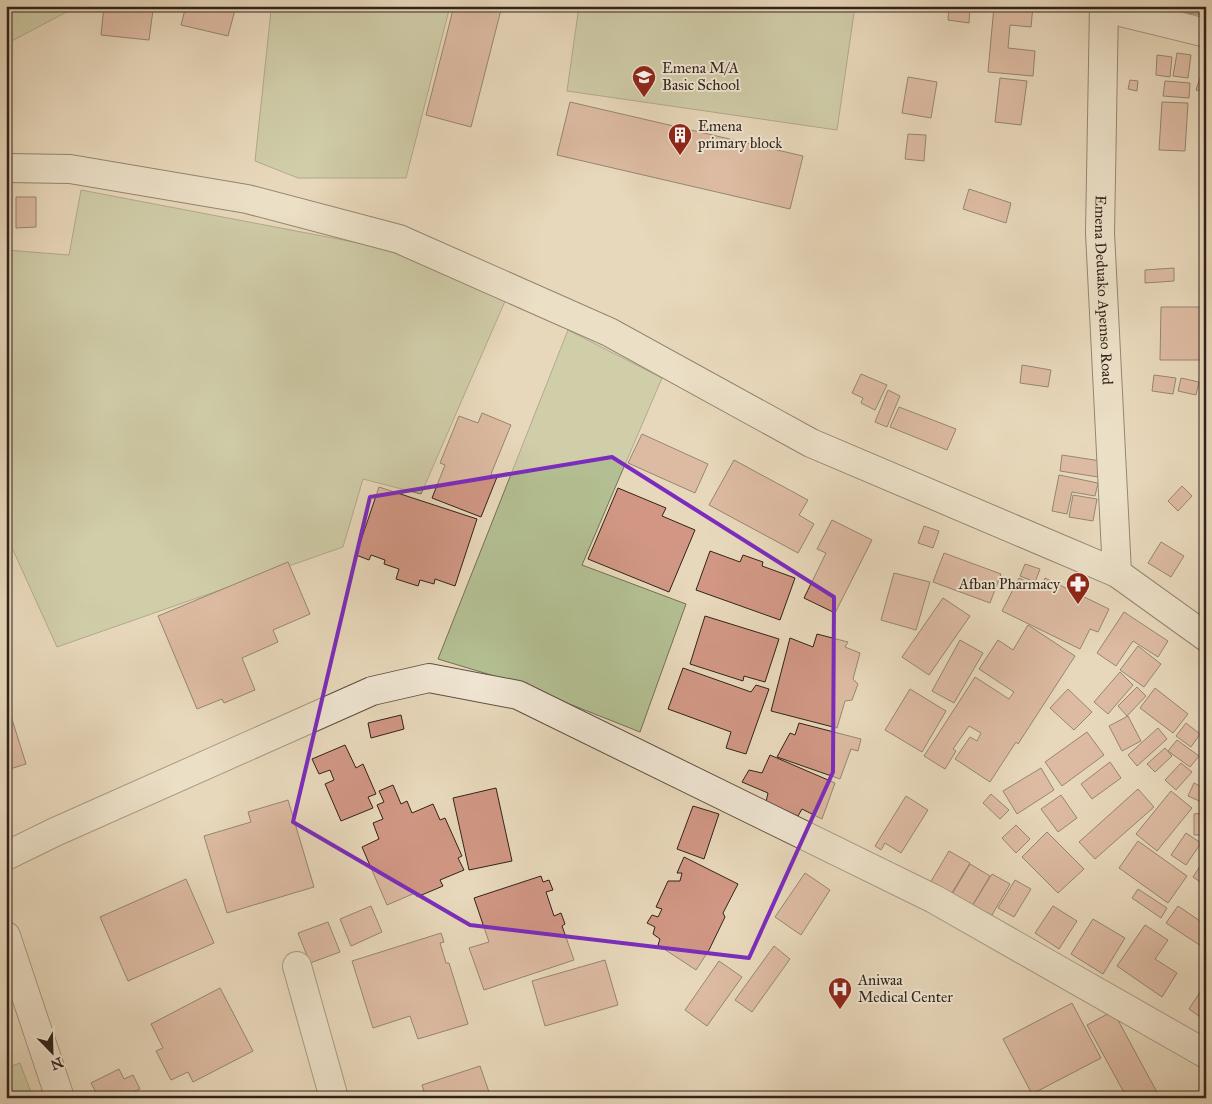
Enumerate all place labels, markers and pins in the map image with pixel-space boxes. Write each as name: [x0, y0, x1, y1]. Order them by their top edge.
place label: Emena M/A Basic School: [662, 59, 741, 94]
school or university icon: Emena M/A Basic School: [631, 64, 657, 98]
place label: Emena primary block: [697, 117, 782, 152]
building icon: Emena primary block: [667, 122, 693, 156]
pharmacy icon: Afban Pharmacy: [1065, 571, 1091, 605]
place label: Afban Pharmacy: [958, 575, 1061, 593]
place label: Aniwaa Medical Center: [857, 971, 953, 1006]
hospital icon: Aniwaa Medical Center: [827, 976, 853, 1010]

